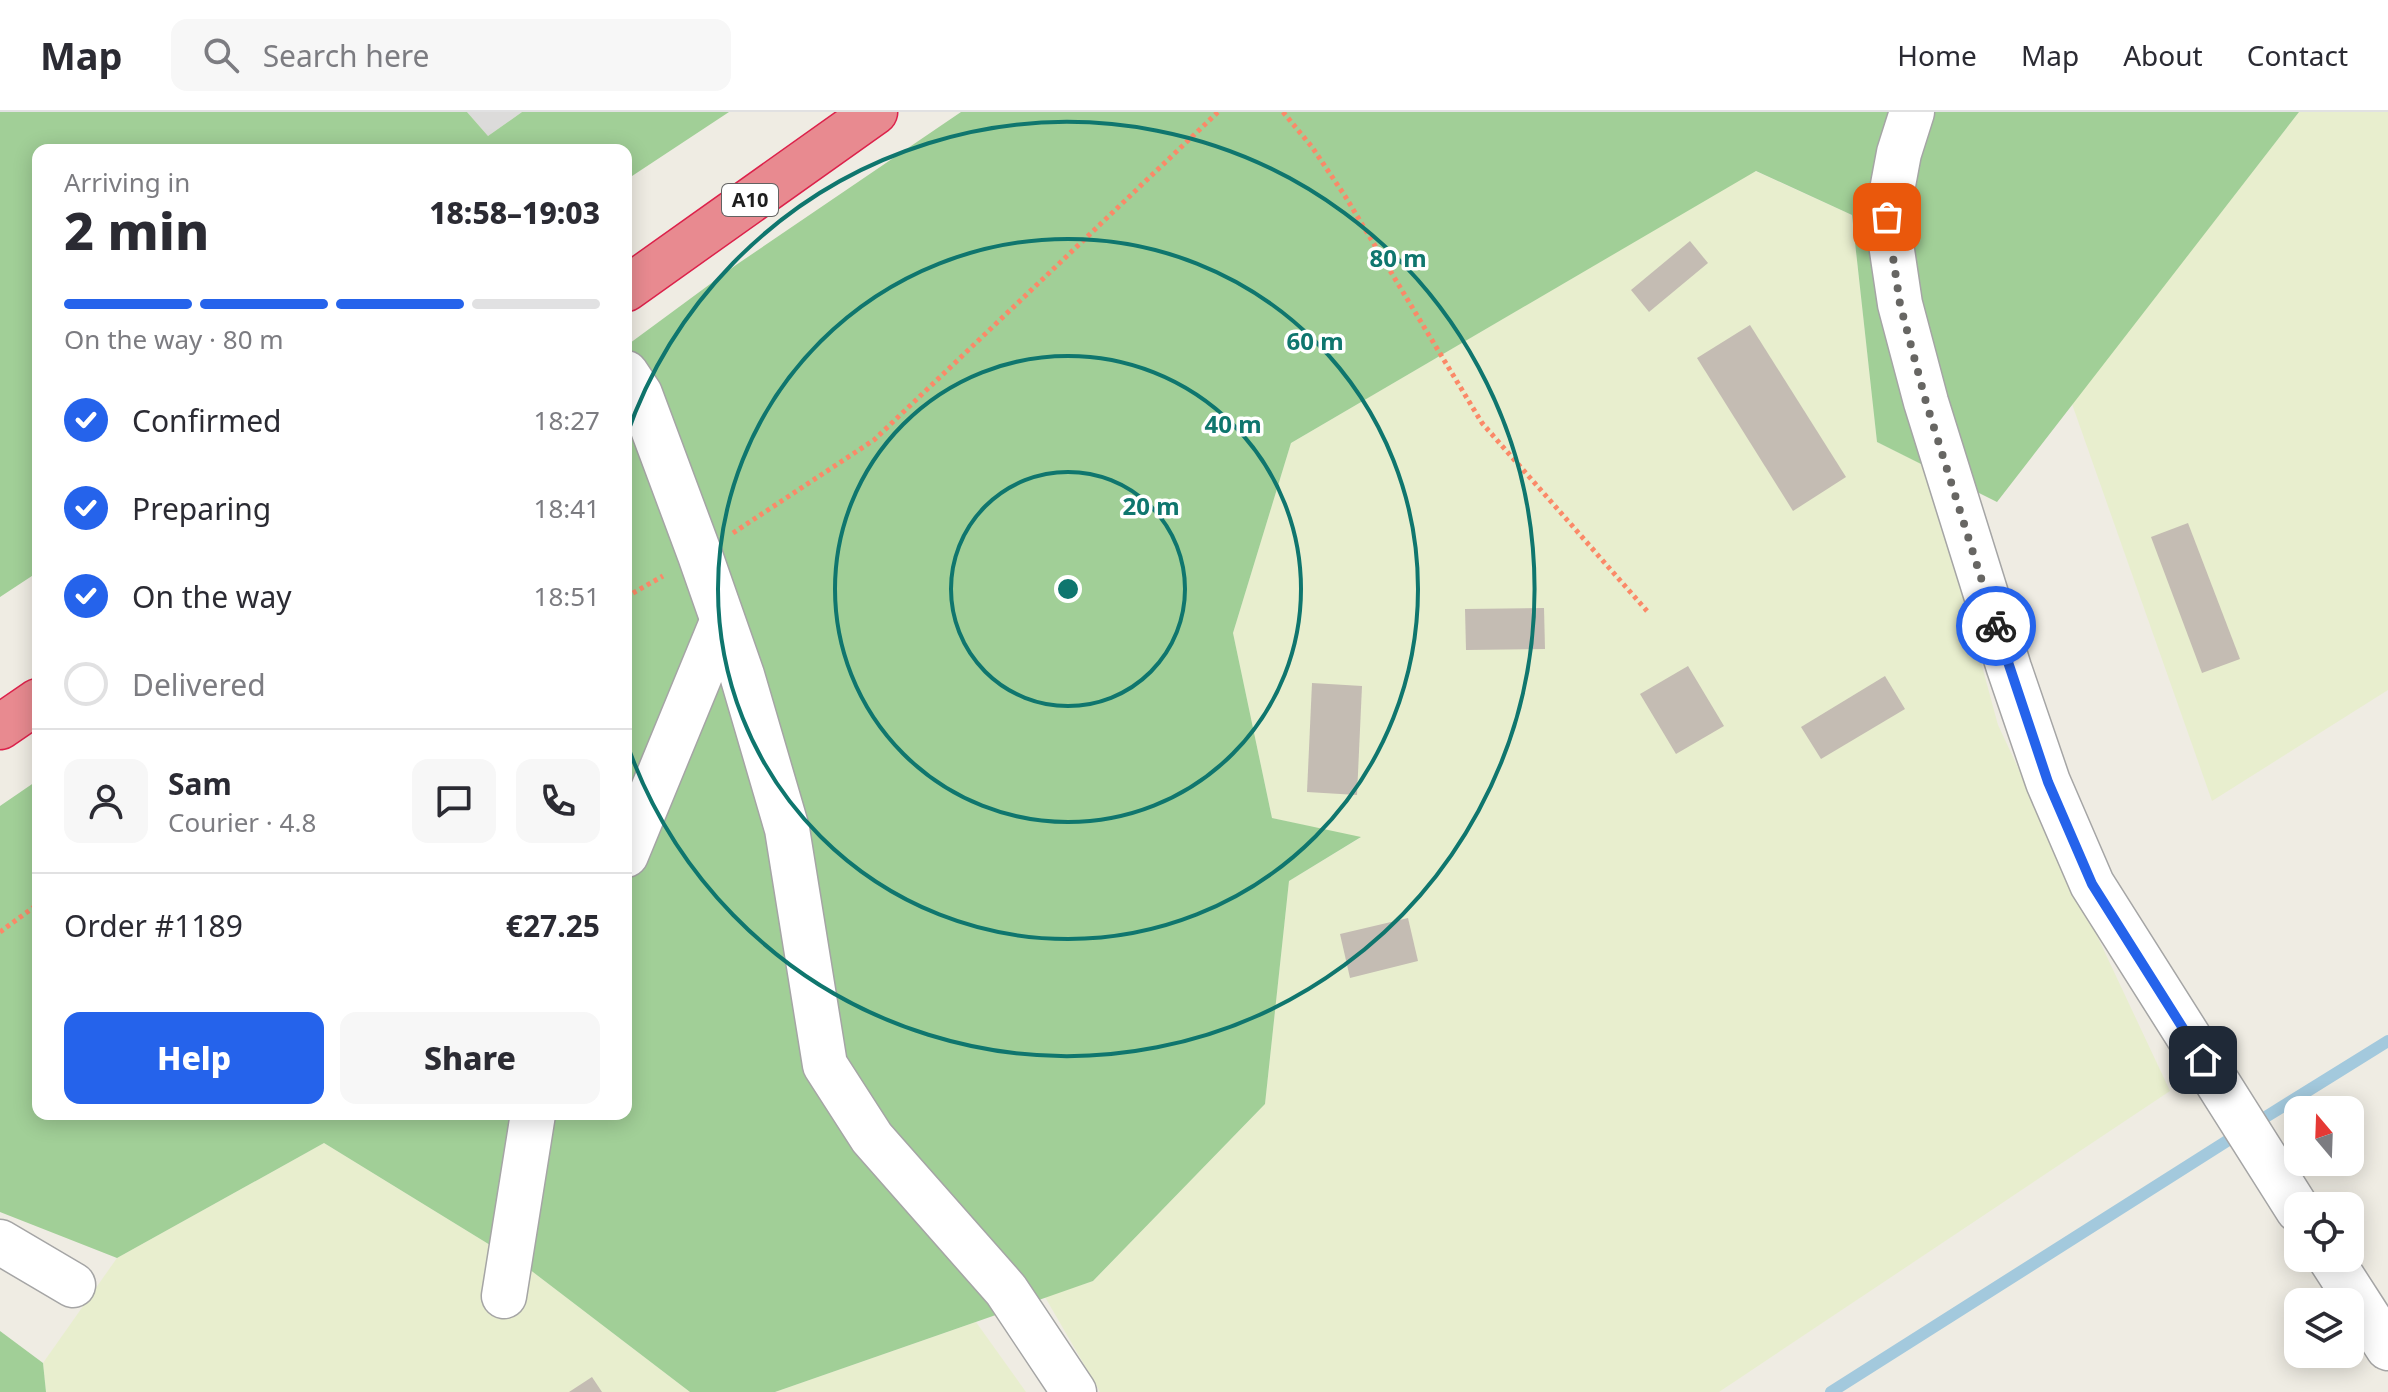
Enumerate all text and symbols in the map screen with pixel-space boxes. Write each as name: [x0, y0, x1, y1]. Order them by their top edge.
search box: [171, 19, 731, 91]
text: Map: [40, 29, 123, 81]
icon: search: [199, 33, 243, 77]
text: Search here: [263, 35, 430, 76]
text: Home: [1897, 36, 1977, 74]
text: Map: [2021, 36, 2079, 74]
text: About: [2123, 36, 2203, 74]
text: Contact: [2247, 36, 2348, 74]
text: Arriving in: [64, 164, 190, 200]
pin: [1853, 183, 1921, 251]
road number: A10: [722, 184, 778, 216]
text: 18:58–19:03: [429, 192, 600, 233]
text: 2 min: [64, 194, 209, 265]
icon: bag: [1865, 195, 1909, 239]
text: 80 m: [1369, 241, 1427, 274]
text: On the way · 80 m: [64, 321, 284, 357]
text: 60 m: [1286, 324, 1344, 357]
icon: check: [64, 398, 108, 442]
text: Confirmed: [132, 400, 282, 441]
text: 18:27: [534, 402, 600, 438]
text: 40 m: [1204, 407, 1262, 440]
icon: check: [64, 486, 108, 530]
text: Preparing: [132, 488, 271, 529]
text: 20 m: [1122, 489, 1180, 522]
text: 18:41: [534, 490, 600, 526]
icon: check: [64, 574, 108, 618]
centre of rings: [1054, 575, 1082, 603]
text: On the way: [132, 576, 292, 617]
text: 18:51: [534, 578, 600, 614]
courier: [1956, 586, 2036, 666]
icon: bike: [1974, 604, 2018, 648]
text: Delivered: [132, 664, 266, 705]
button: person: [64, 759, 148, 843]
button: chat: [412, 759, 496, 843]
button: phone: [516, 759, 600, 843]
text: Sam: [168, 763, 232, 804]
text: Courier · 4.8: [168, 804, 316, 840]
text: Order #1189: [64, 905, 243, 946]
text: €27.25: [506, 905, 600, 946]
button: Help: [64, 1012, 324, 1104]
button: Share: [340, 1012, 600, 1104]
pin: [2169, 1026, 2237, 1094]
icon: home: [2181, 1038, 2225, 1082]
north arrow: [2284, 1096, 2364, 1176]
map controls: [2284, 1096, 2364, 1368]
button: locate: [2284, 1192, 2364, 1272]
button: layers: [2284, 1288, 2364, 1368]

